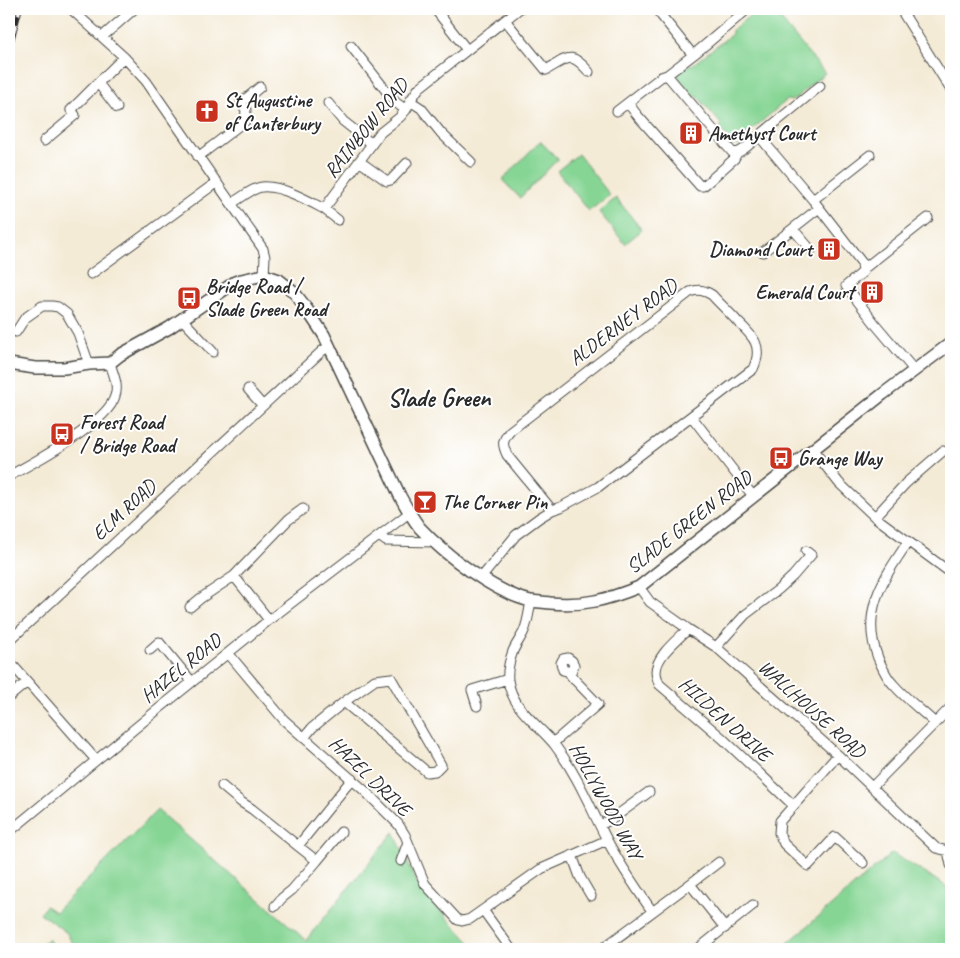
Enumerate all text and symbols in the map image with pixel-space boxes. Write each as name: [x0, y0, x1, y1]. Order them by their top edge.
street label: RAINBOW ROAD: [318, 71, 415, 183]
place label: St Augustine of Canterbury: [224, 88, 322, 136]
church icon: St Augustine of Canterbury: [194, 98, 220, 124]
building icon: Amethyst Court: [678, 120, 704, 146]
place label: Amethyst Court: [708, 121, 818, 146]
building icon: Diamond Court: [816, 236, 842, 262]
place label: Diamond Court: [709, 237, 814, 262]
street label: ALDERNEY ROAD: [564, 272, 683, 371]
place label: Bridge Road / Slade Green Road: [206, 274, 330, 322]
building icon: Emerald Court: [859, 279, 885, 305]
place label: Emerald Court: [755, 280, 857, 305]
bus stop icon: Bridge Road / Slade Green Road: [176, 285, 202, 311]
district label: Slade Green: [388, 382, 492, 414]
place label: Forest Road / Bridge Road: [80, 410, 179, 458]
bus stop icon: Forest Road / Bridge Road: [49, 421, 75, 447]
bus stop icon: Grange Way: [768, 445, 794, 471]
place label: Grange Way: [798, 446, 884, 471]
street label: SLADE GREEN ROAD: [621, 464, 758, 579]
street label: ELM ROAD: [87, 473, 162, 546]
bar icon: The Corner Pin: [412, 489, 438, 515]
place label: The Corner Pin: [442, 490, 548, 515]
street label: HAZEL ROAD: [136, 627, 228, 708]
street label: WALLHOUSE ROAD: [753, 654, 872, 765]
street label: HILDEN DRIVE: [674, 671, 778, 769]
street label: HAZEL DRIVE: [324, 731, 418, 823]
street label: HOLLYWOOD WAY: [564, 738, 650, 866]

